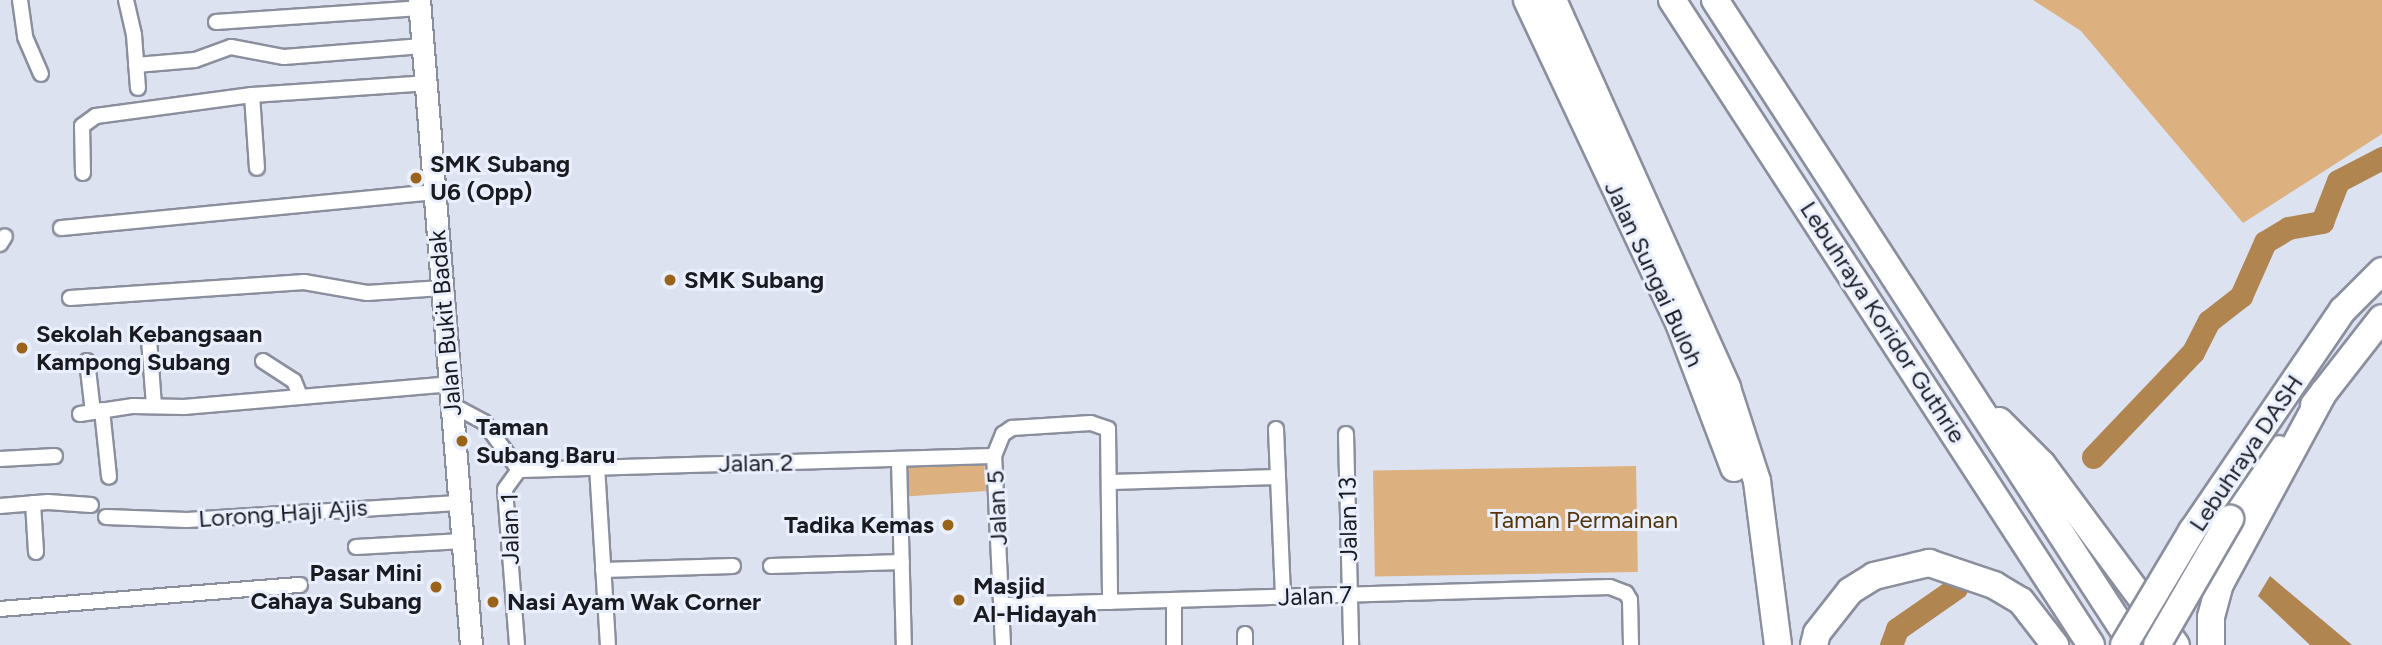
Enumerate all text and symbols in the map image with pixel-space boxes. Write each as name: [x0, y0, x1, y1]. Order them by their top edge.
place label: SMK Subang U6 (Opp): [430, 150, 570, 206]
marker: SMK Subang U6 (Opp): [408, 170, 424, 186]
street label: Jalan Sungai Buloh: [1598, 177, 1710, 371]
street label: Lebuhraya Koridor Guthrie: [1794, 196, 1972, 448]
street label: Jalan Bukit Badak: [423, 229, 467, 417]
place label: SMK Subang: [684, 266, 824, 294]
marker: SMK Subang: [662, 272, 678, 288]
place label: Sekolah Kebangsaan Kampong Subang: [36, 320, 262, 376]
marker: Sekolah Kebangsaan Kampong Subang: [14, 340, 30, 356]
street label: Lebuhraya DASH: [2183, 369, 2309, 537]
place label: Taman Subang Baru: [476, 413, 615, 469]
marker: Taman Subang Baru: [454, 433, 470, 449]
street label: Jalan 2: [718, 448, 794, 478]
street label: Jalan 5: [981, 470, 1013, 546]
street label: Jalan 13: [1333, 477, 1363, 561]
street label: Lorong Haji Ajis: [197, 493, 369, 533]
street label: Jalan 1: [495, 493, 525, 565]
park label: Taman Permainan: [1490, 506, 1678, 534]
place label: Tadika Kemas: [784, 511, 934, 539]
marker: Tadika Kemas: [940, 517, 956, 533]
place label: Pasar Mini Cahaya Subang: [250, 559, 422, 615]
place label: Masjid Al-Hidayah: [973, 572, 1097, 628]
marker: Pasar Mini Cahaya Subang: [428, 579, 444, 595]
street label: Jalan 7: [1277, 580, 1353, 612]
place label: Nasi Ayam Wak Corner: [507, 588, 761, 616]
marker: Masjid Al-Hidayah: [951, 592, 967, 608]
marker: Nasi Ayam Wak Corner: [485, 594, 501, 610]

